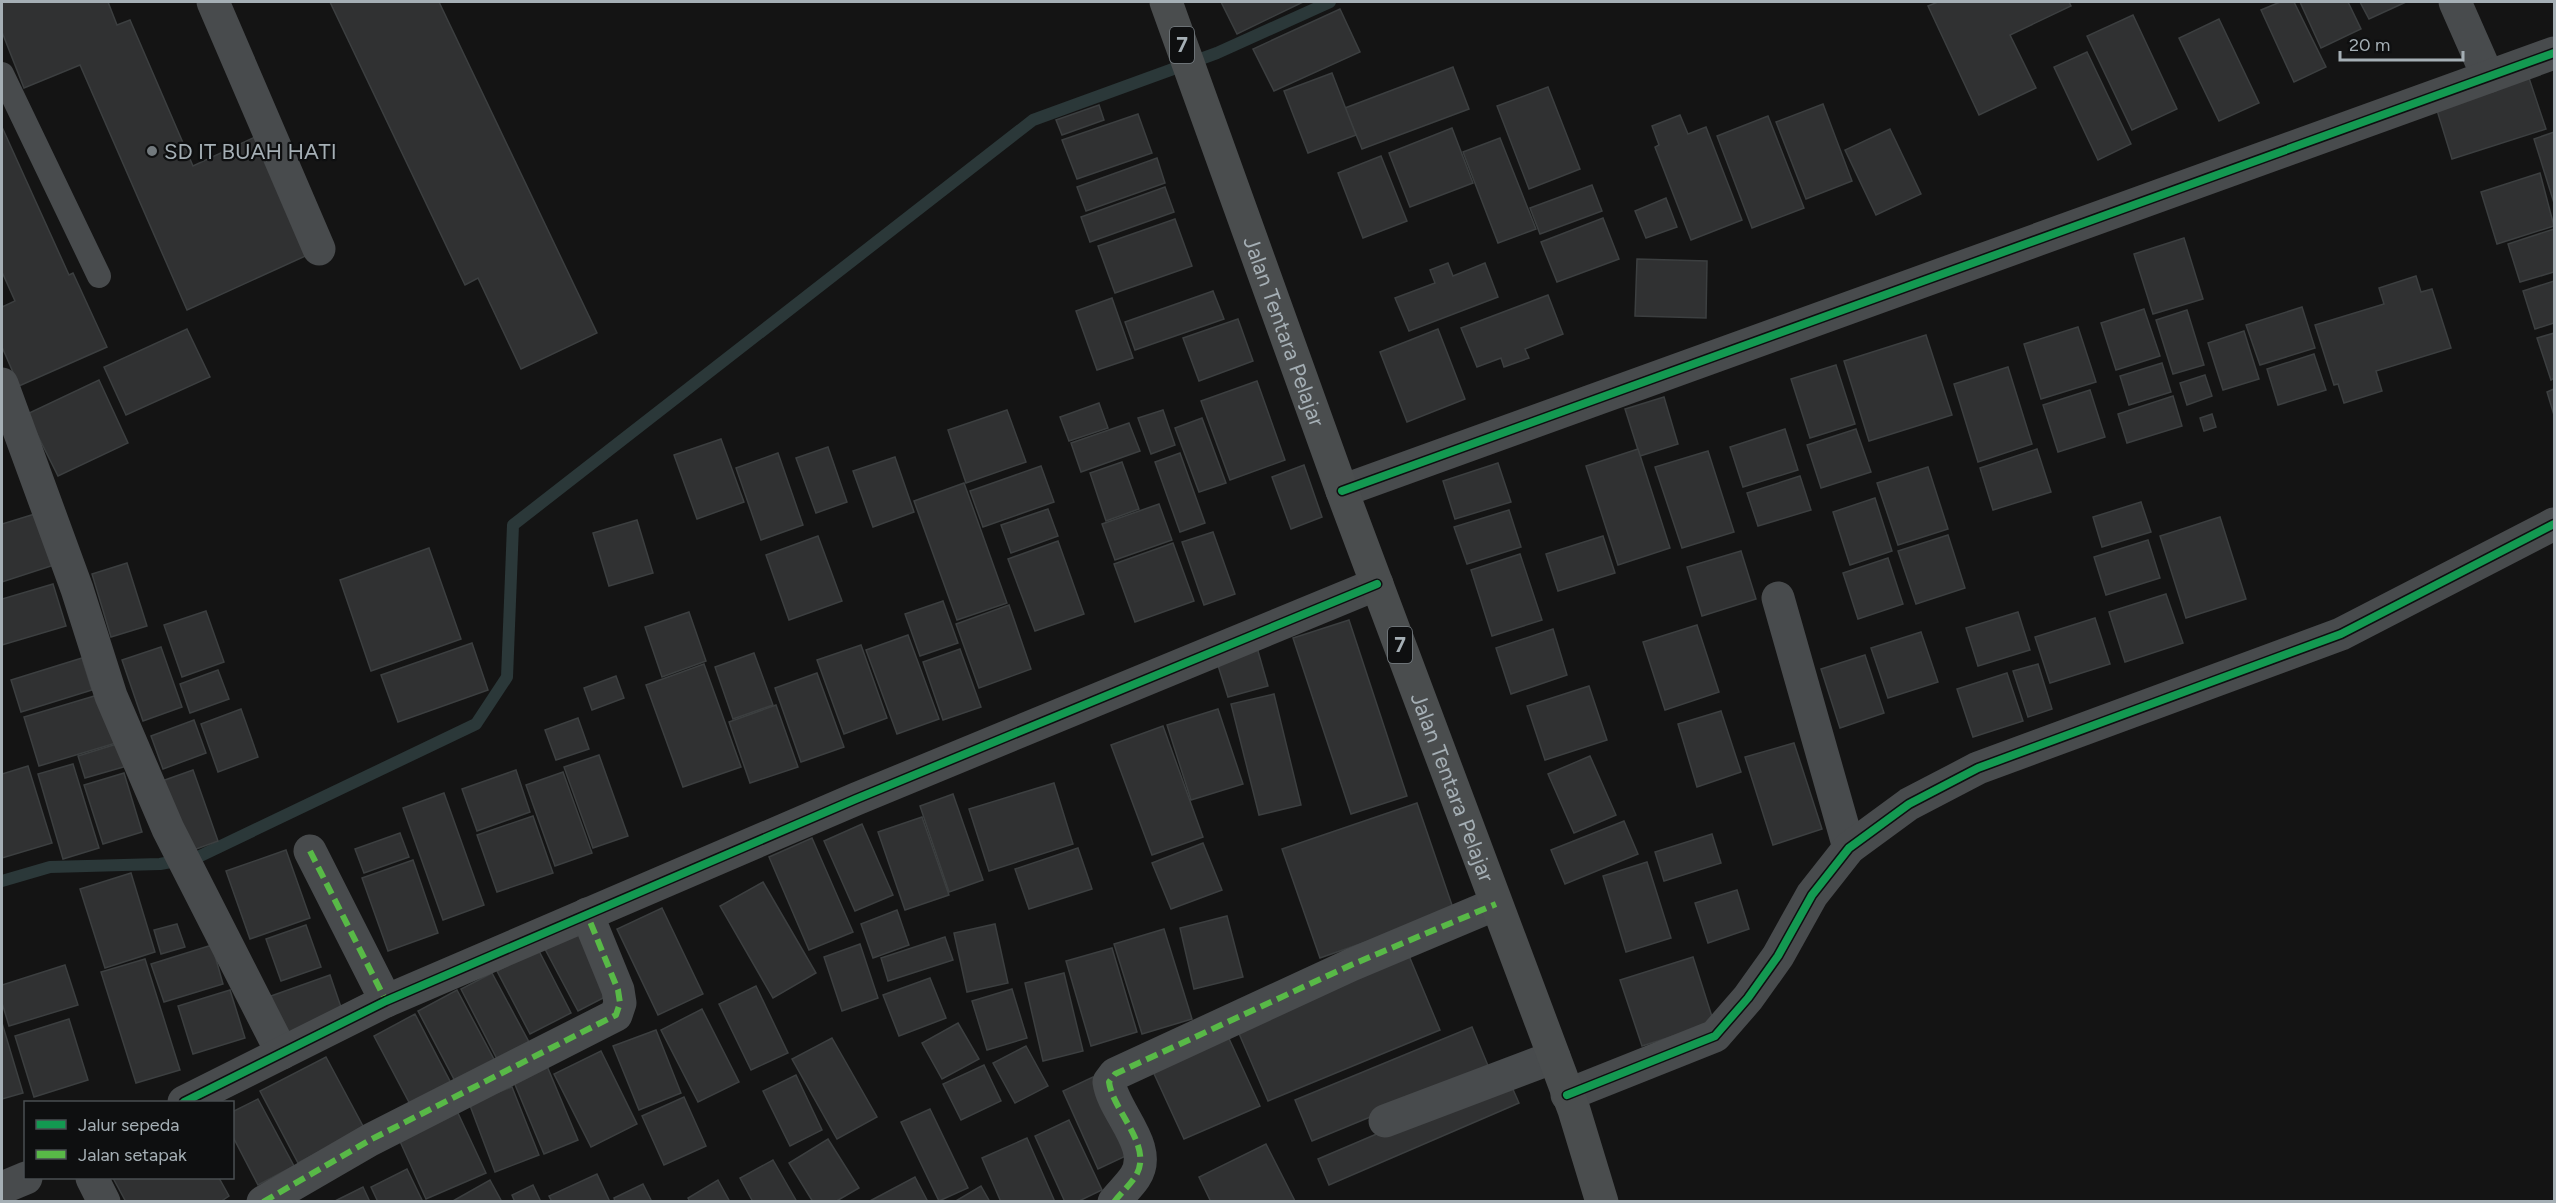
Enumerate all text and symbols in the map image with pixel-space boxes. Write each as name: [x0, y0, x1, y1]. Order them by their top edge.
scale bar: [2340, 24, 2463, 62]
road number: 7: [1170, 27, 1194, 63]
text: 20 m: [2349, 34, 2390, 56]
place label: SD IT BUAH HATI: [164, 138, 337, 165]
marker: SD IT BUAH HATI: [145, 144, 159, 158]
street label: Jalan Tentara Pelajar: [1237, 233, 1331, 431]
road number: 7: [1388, 627, 1412, 663]
street label: Jalan Tentara Pelajar: [1405, 689, 1501, 886]
legend: [24, 1101, 234, 1179]
text: Jalur sepeda: [78, 1114, 179, 1136]
text: Jalan setapak: [78, 1144, 187, 1166]

